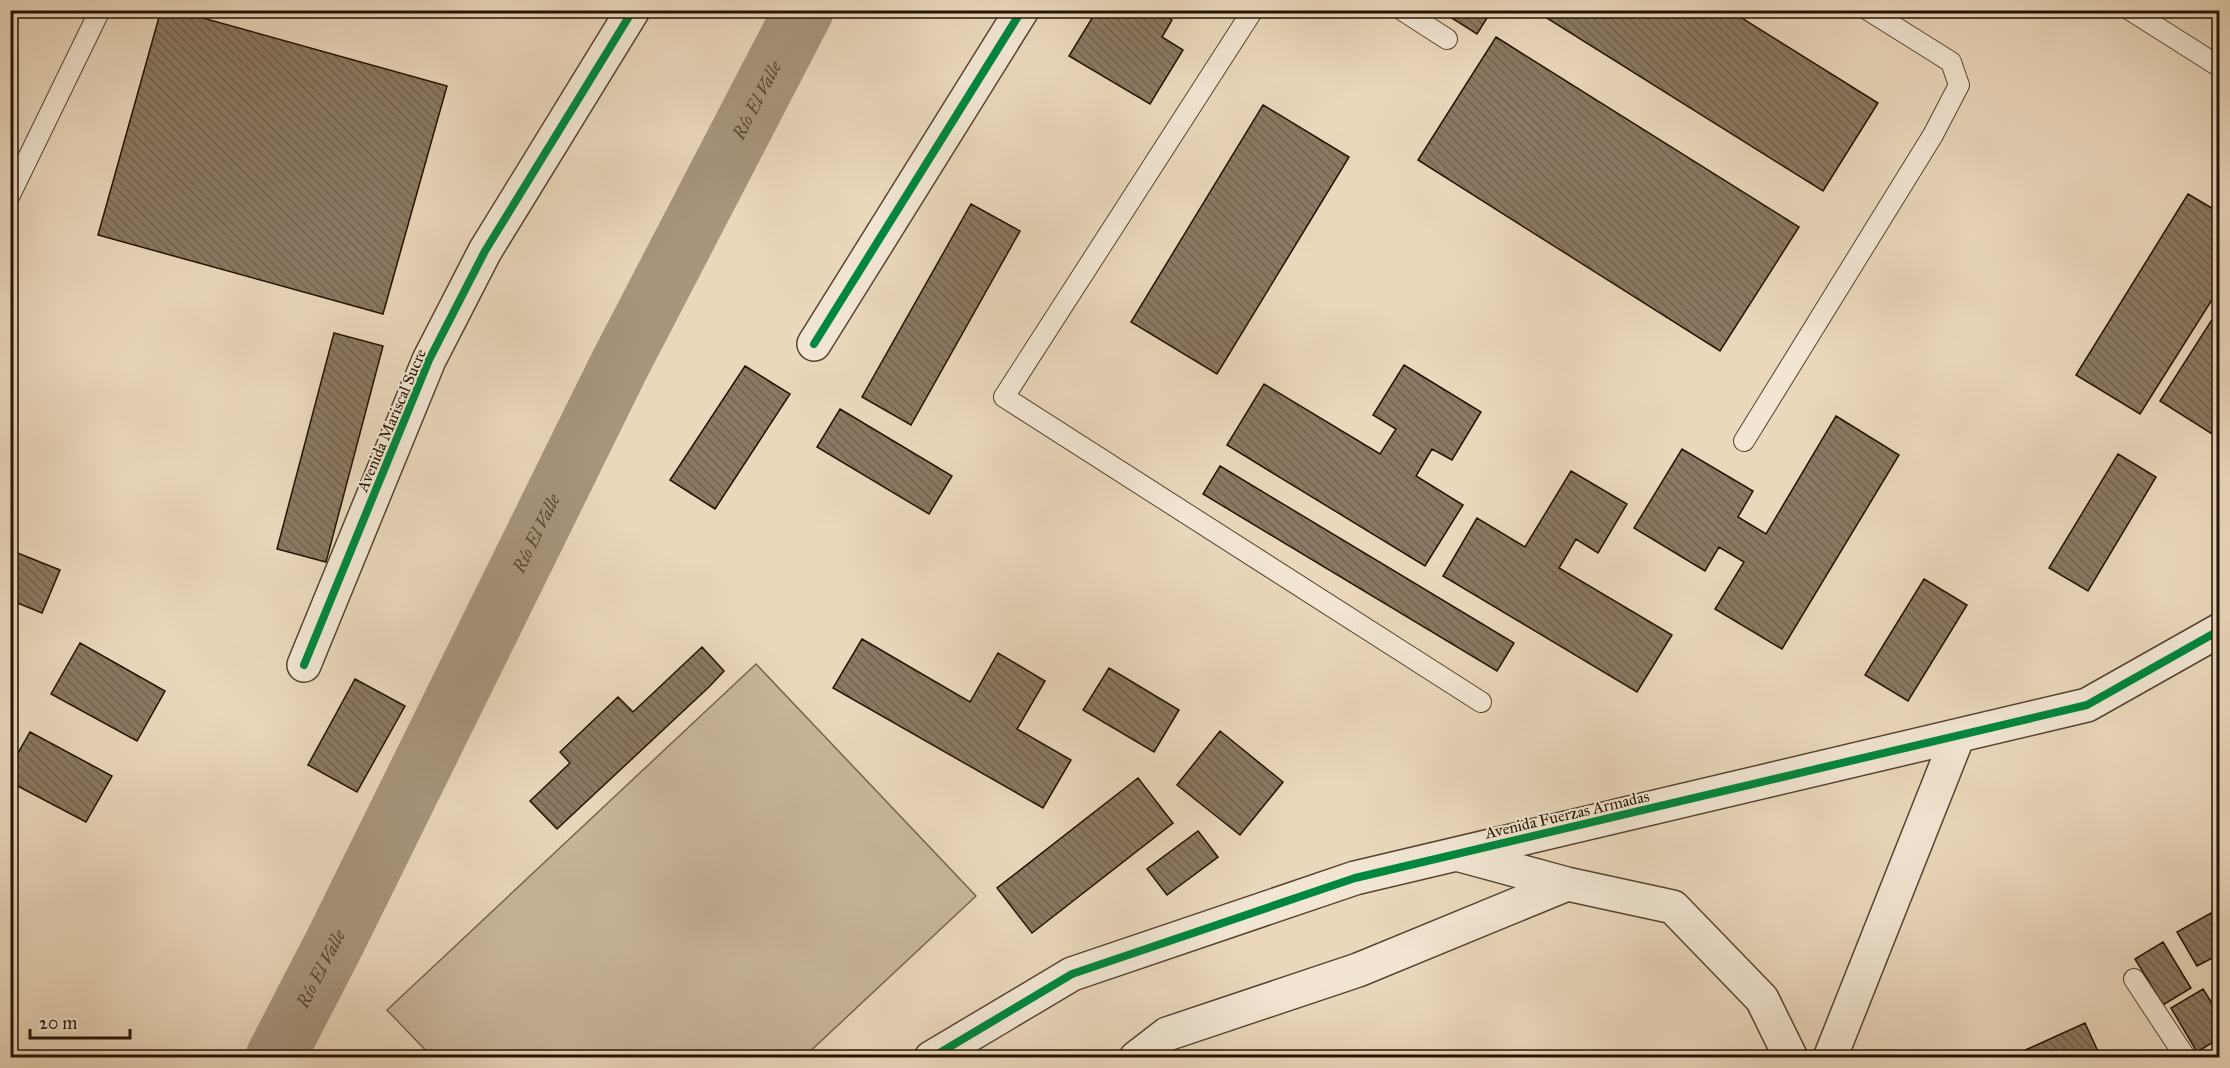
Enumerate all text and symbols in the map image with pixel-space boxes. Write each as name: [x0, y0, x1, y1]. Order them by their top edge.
water label: Río El Valle: [727, 57, 787, 144]
street label: Avenida Mariscal Sucre: [352, 346, 430, 495]
water label: Río El Valle: [507, 489, 566, 577]
street label: Avenida Fuerzas Armadas: [1482, 786, 1651, 843]
water label: Río El Valle: [291, 925, 351, 1013]
scale bar: [30, 1002, 130, 1040]
text: 20 m: [39, 1012, 77, 1034]

